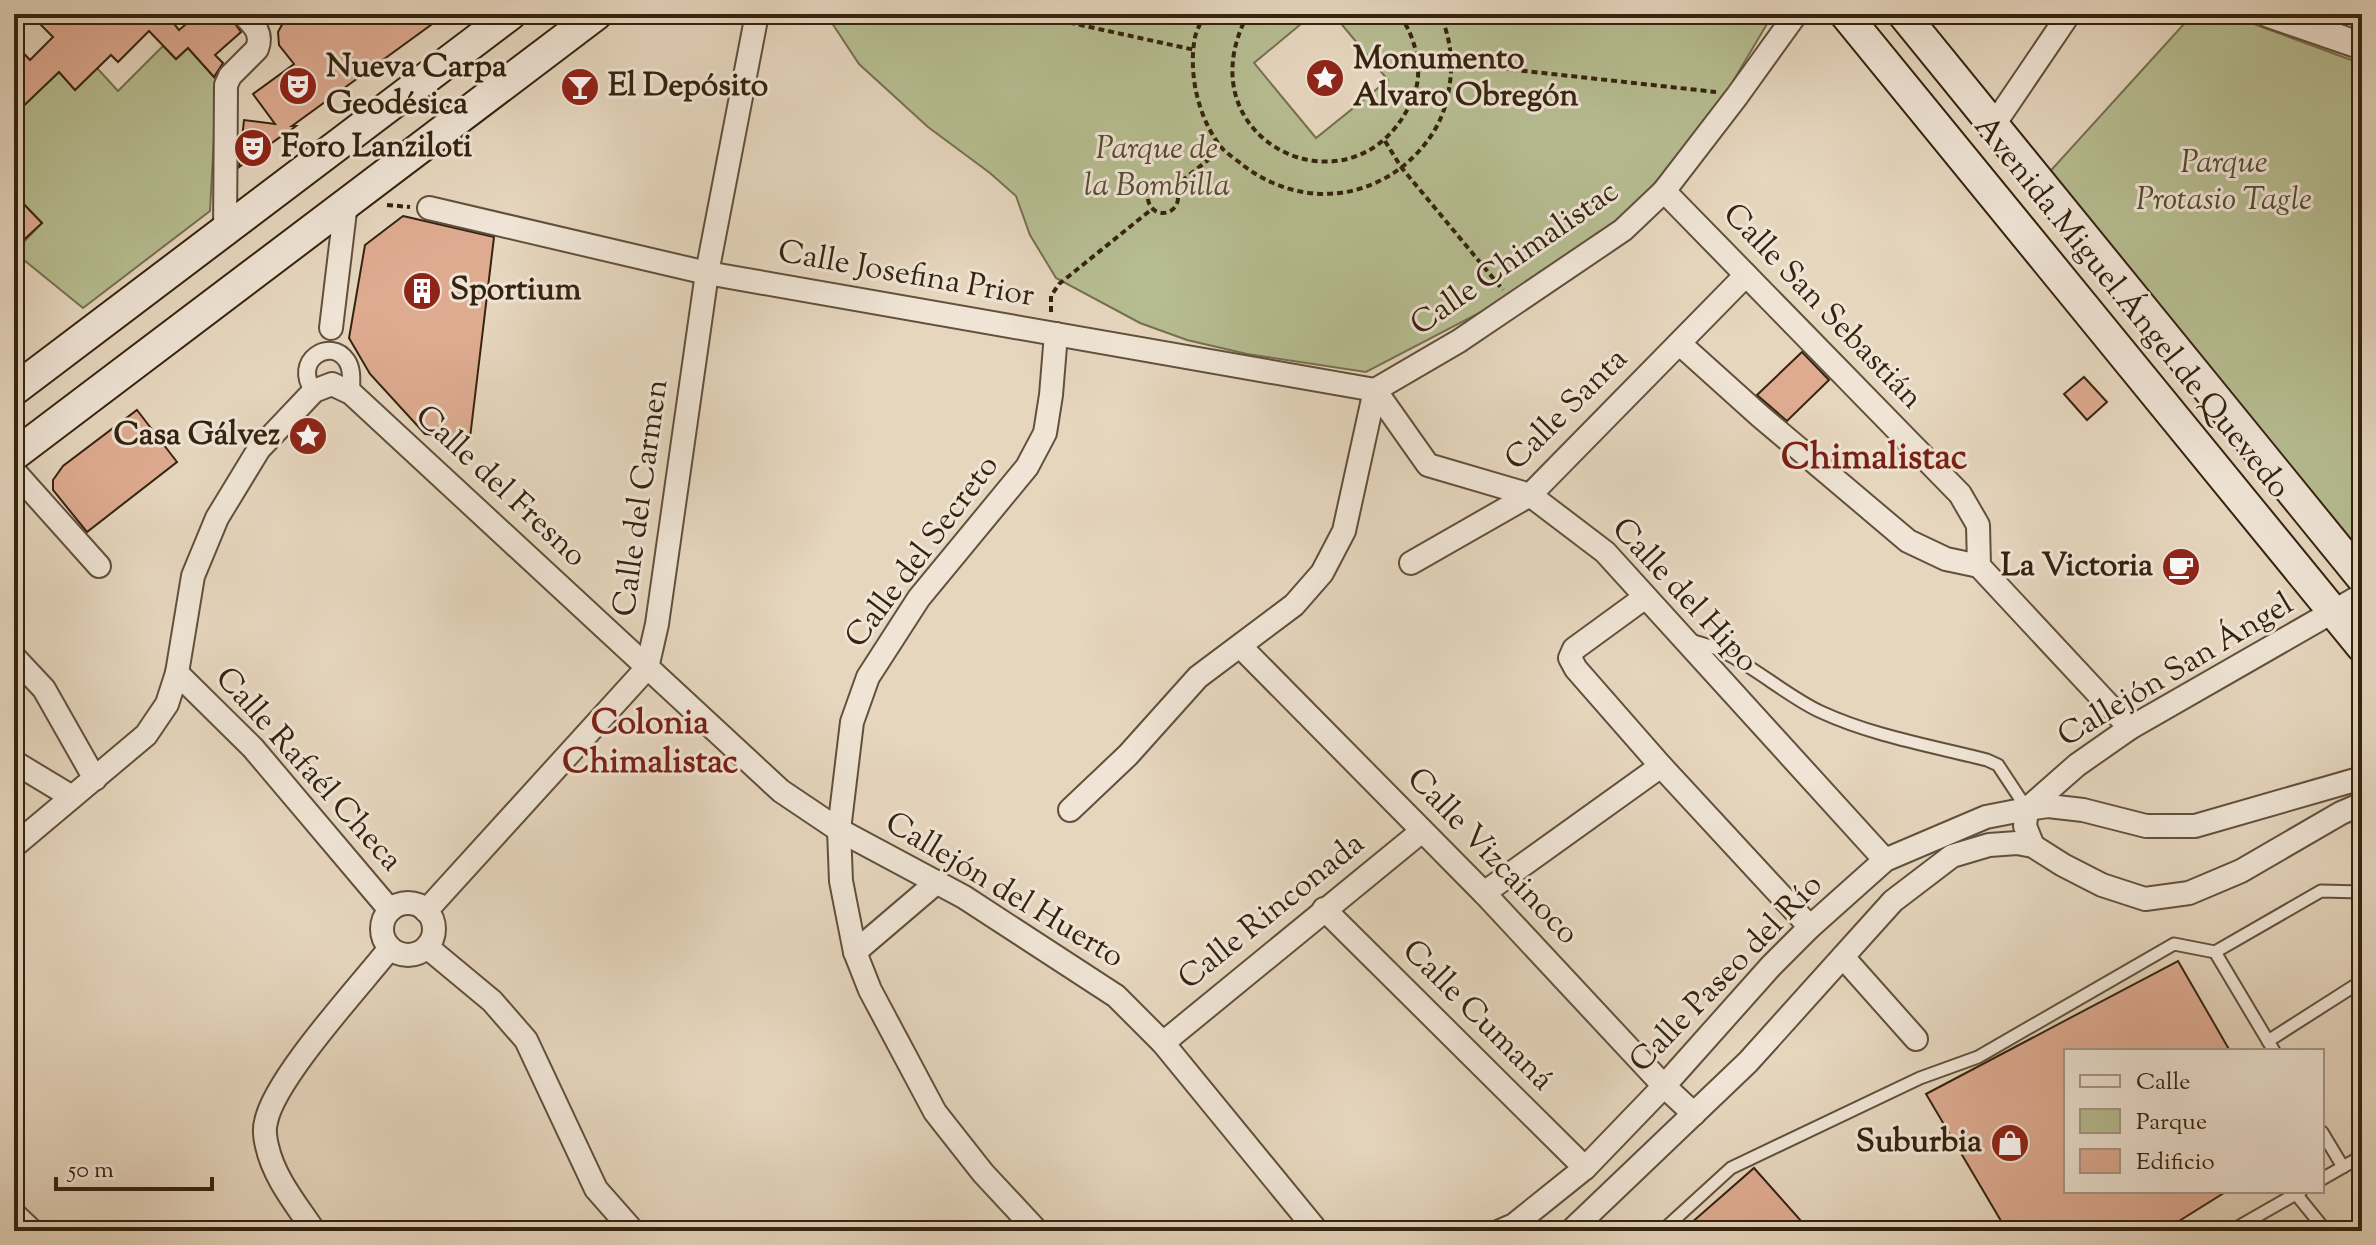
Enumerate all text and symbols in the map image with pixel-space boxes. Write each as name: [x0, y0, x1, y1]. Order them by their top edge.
place label: Monumento Alvaro Obregón: [1353, 37, 1579, 120]
place label: Nueva Carpa Geodésica: [326, 45, 507, 128]
place icon: Monumento Alvaro Obregón: [1304, 57, 1346, 99]
place label: El Depósito: [608, 64, 768, 110]
theatre icon: Nueva Carpa Geodésica: [277, 65, 319, 107]
bar icon: El Depósito: [559, 66, 601, 108]
street label: Avenida Miguel Ángel de Quevedo: [1962, 107, 2300, 509]
place label: Foro Lanziloti: [281, 125, 472, 171]
theatre icon: Foro Lanziloti: [232, 127, 274, 169]
park label: Parque de la Bombilla: [1084, 127, 1230, 210]
park label: Parque Protasio Tagle: [2136, 141, 2312, 224]
street label: Calle Chimalistac: [1402, 170, 1628, 348]
street label: Calle San Sebastián: [1711, 194, 1933, 421]
street label: Calle Josefina Prior: [774, 230, 1038, 320]
place label: Sportium: [450, 268, 582, 314]
building icon: Sportium: [401, 270, 443, 312]
street label: Calle Santa: [1495, 338, 1639, 482]
street label: Calle del Carmen: [603, 376, 681, 620]
street label: Calle del Fresno: [404, 395, 596, 579]
place label: Casa Gálvez: [113, 413, 280, 459]
place icon: Casa Gálvez: [287, 415, 329, 457]
district label: Chimalistac: [1781, 433, 1967, 485]
street label: Calle del Secreto: [835, 446, 1011, 658]
street label: Calle del Hipo: [1600, 508, 1768, 684]
place label: La Victoria: [2001, 544, 2153, 590]
cafe icon: La Victoria: [2160, 546, 2202, 588]
street label: Callejón San Ángel: [2049, 582, 2303, 760]
street label: Calle Rafaél Checa: [203, 657, 413, 883]
district label: Colonia Chimalistac: [562, 700, 738, 788]
street label: Calle Vizcainoco: [1395, 758, 1589, 956]
street label: Callejón del Huerto: [876, 801, 1132, 981]
street label: Calle Rinconada: [1169, 822, 1375, 1002]
street label: Calle Paseo del Río: [1620, 864, 1834, 1084]
street label: Calle Cumaná: [1391, 930, 1563, 1102]
legend: [2064, 1049, 2324, 1193]
text: Calle: [2136, 1066, 2190, 1100]
text: Parque: [2136, 1106, 2207, 1140]
place label: Suburbia: [1856, 1120, 1982, 1166]
shop icon: Suburbia: [1989, 1122, 2031, 1164]
scale bar: [56, 1141, 212, 1191]
text: Edificio: [2136, 1146, 2215, 1180]
text: 50 m: [66, 1154, 114, 1188]

